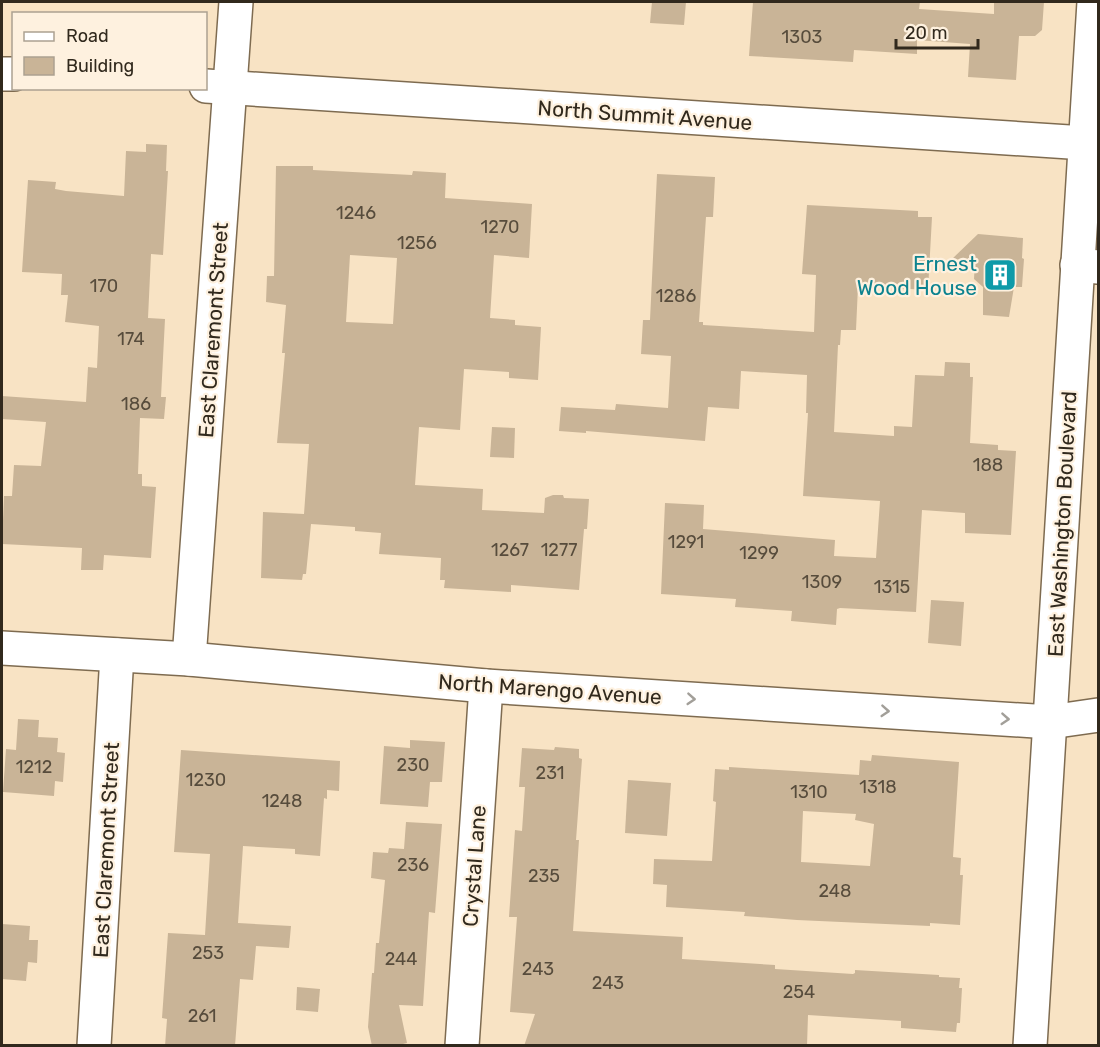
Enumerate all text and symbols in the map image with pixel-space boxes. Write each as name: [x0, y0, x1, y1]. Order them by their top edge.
legend: [12, 12, 207, 90]
scale bar: [896, 12, 978, 50]
text: 20 m: [905, 22, 947, 44]
text: Road: [66, 25, 109, 47]
house number: 1303: [782, 26, 822, 48]
text: Building: [66, 55, 134, 77]
street label: North Summit Avenue: [537, 95, 753, 135]
house number: 1246: [336, 202, 376, 224]
house number: 1270: [481, 216, 519, 238]
street label: East Claremont Street: [193, 221, 233, 439]
house number: 1256: [397, 232, 437, 254]
place label: Ernest Wood House: [857, 251, 977, 300]
building icon: Ernest Wood House: [982, 257, 1018, 293]
house number: 170: [90, 275, 118, 297]
house number: 1286: [656, 285, 696, 307]
house number: 174: [117, 328, 145, 350]
street label: East Washington Boulevard: [1043, 390, 1081, 658]
house number: 186: [121, 393, 151, 415]
house number: 188: [973, 454, 1003, 476]
house number: 1291: [668, 531, 704, 553]
house number: 1267: [491, 539, 529, 561]
house number: 1277: [541, 539, 577, 561]
house number: 1299: [739, 542, 779, 564]
house number: 1309: [802, 571, 842, 593]
house number: 1315: [874, 576, 910, 598]
street label: North Marengo Avenue: [437, 669, 663, 709]
one-way arrow: [686, 692, 695, 705]
one-way arrow: [881, 705, 890, 718]
one-way arrow: [1001, 712, 1010, 725]
street label: East Claremont Street: [88, 742, 124, 958]
house number: 230: [397, 754, 429, 776]
house number: 1212: [16, 756, 52, 778]
house number: 231: [536, 762, 564, 784]
house number: 1230: [186, 769, 226, 791]
house number: 1318: [859, 776, 897, 798]
house number: 1310: [790, 781, 828, 803]
house number: 1248: [262, 790, 302, 812]
street label: Crystal Lane: [457, 804, 491, 928]
house number: 236: [397, 854, 429, 876]
house number: 235: [528, 865, 560, 887]
house number: 248: [818, 880, 852, 902]
house number: 253: [192, 942, 224, 964]
house number: 244: [385, 948, 417, 970]
house number: 243: [522, 958, 554, 980]
house number: 243: [592, 972, 624, 994]
house number: 254: [783, 981, 815, 1003]
house number: 261: [188, 1005, 216, 1027]

